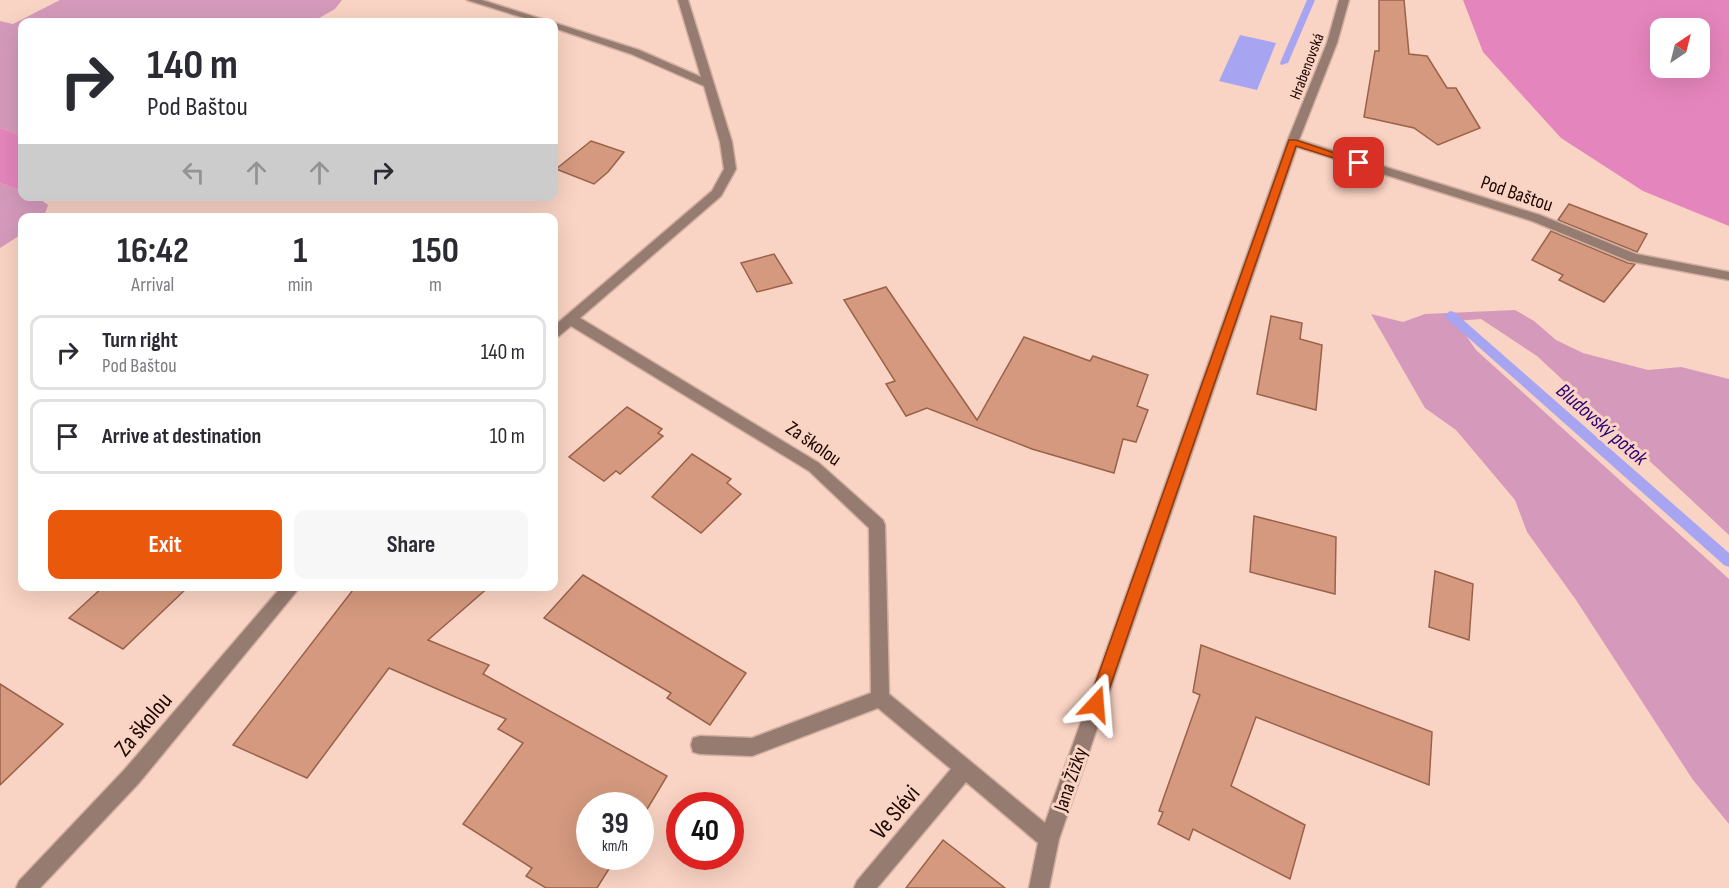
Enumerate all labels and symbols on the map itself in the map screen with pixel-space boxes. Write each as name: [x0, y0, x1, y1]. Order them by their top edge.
north arrow: [1650, 18, 1710, 78]
street label: Hrabenovská: [1286, 31, 1329, 102]
pin: [1333, 137, 1384, 188]
street label: Pod Baštou: [1477, 170, 1556, 217]
water label: Bludovský potok: [1551, 378, 1653, 471]
street label: Za školou: [781, 416, 846, 471]
position arrow: [1064, 672, 1128, 736]
street label: Za školou: [108, 686, 178, 762]
street label: Jana Žižky: [1049, 744, 1093, 815]
street label: Ve Slévi: [865, 779, 926, 845]
speed limit sign: 40: [666, 792, 744, 870]

